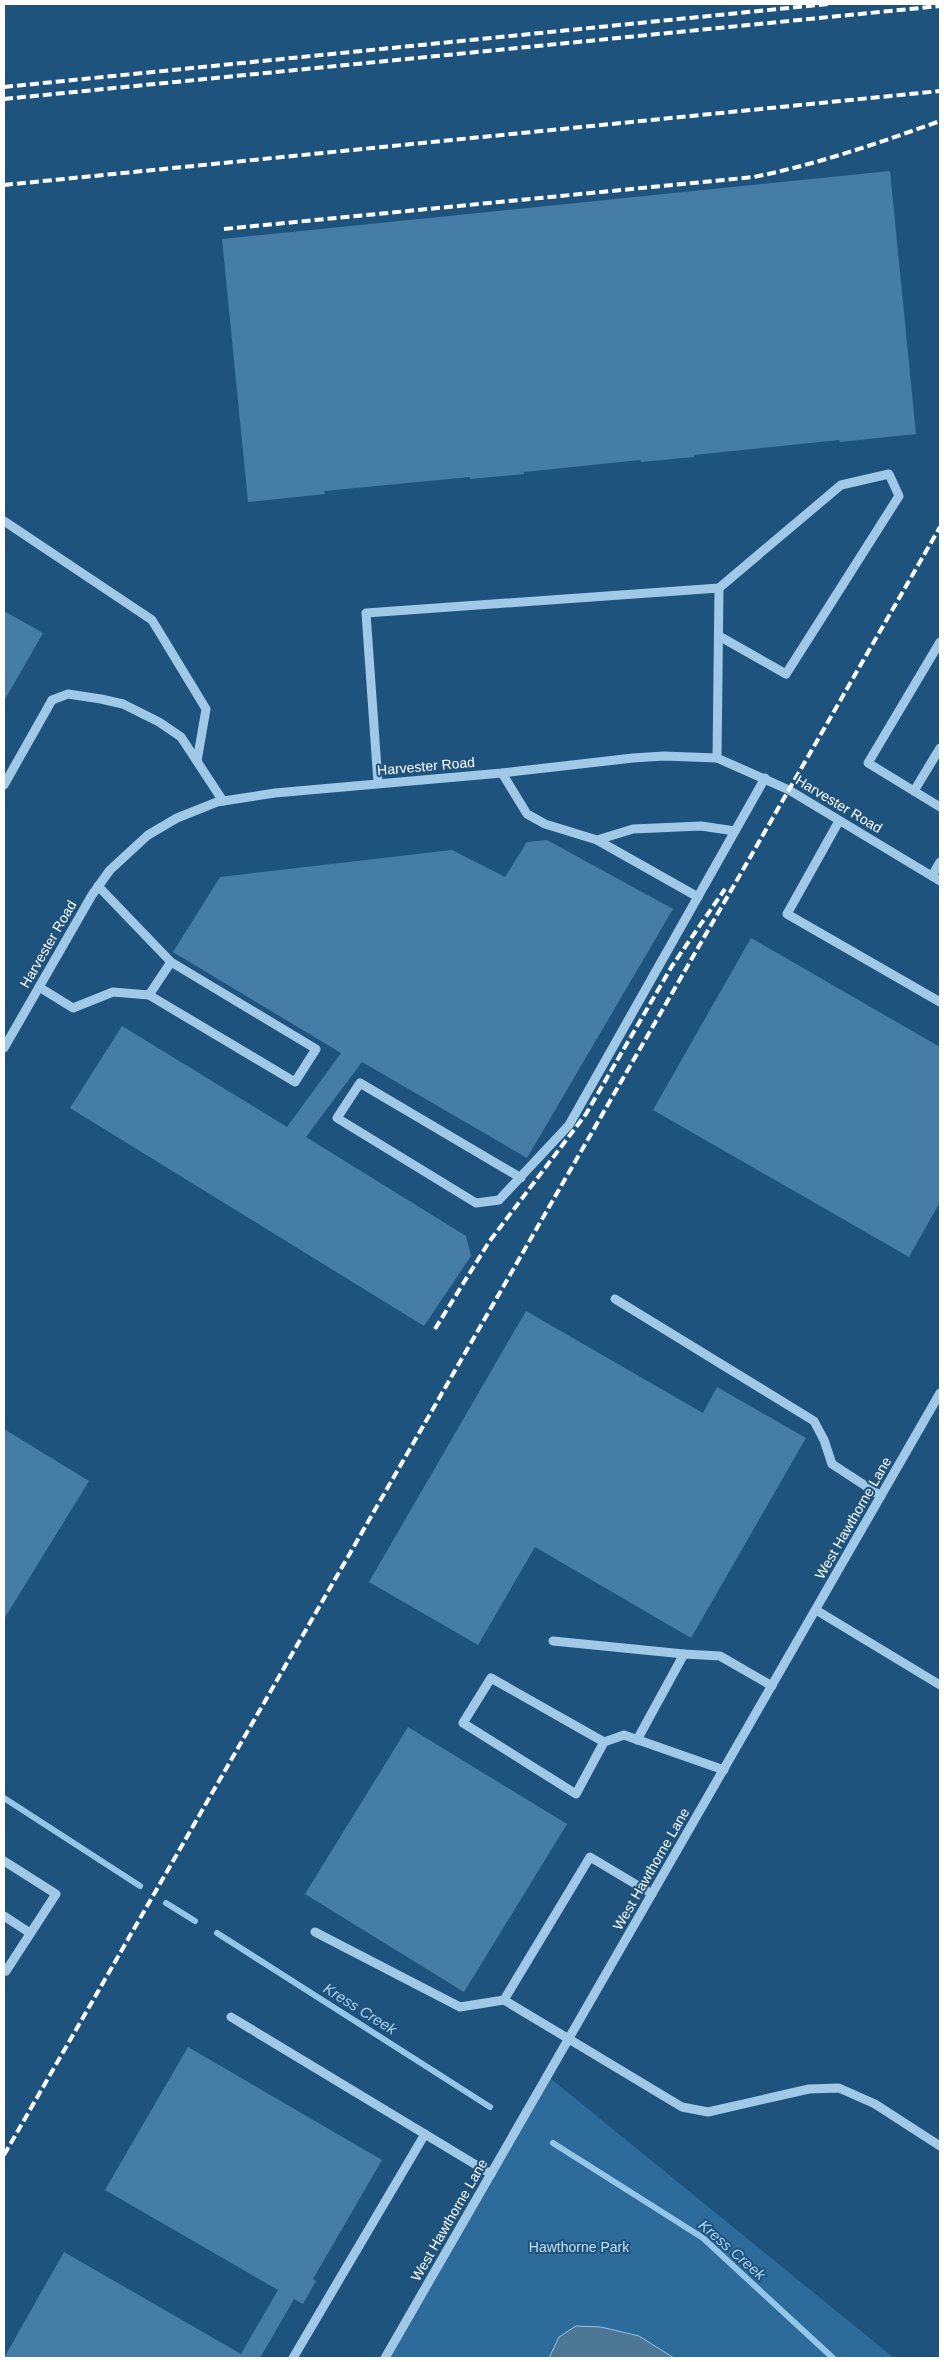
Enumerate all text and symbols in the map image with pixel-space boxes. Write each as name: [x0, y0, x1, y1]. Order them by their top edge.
street label: Harvester Road: [376, 754, 476, 778]
street label: Harvester Road: [793, 772, 885, 836]
street label: Harvester Road: [17, 898, 79, 990]
street label: West Hawthorne Lane: [812, 1454, 895, 1582]
street label: West Hawthorne Lane: [610, 1805, 693, 1933]
water label: Kress Creek: [321, 1980, 401, 2038]
street label: West Hawthorne Lane: [408, 2156, 491, 2284]
water label: Kress Creek: [696, 2216, 770, 2284]
park label: Hawthorne Park: [529, 2239, 630, 2255]

